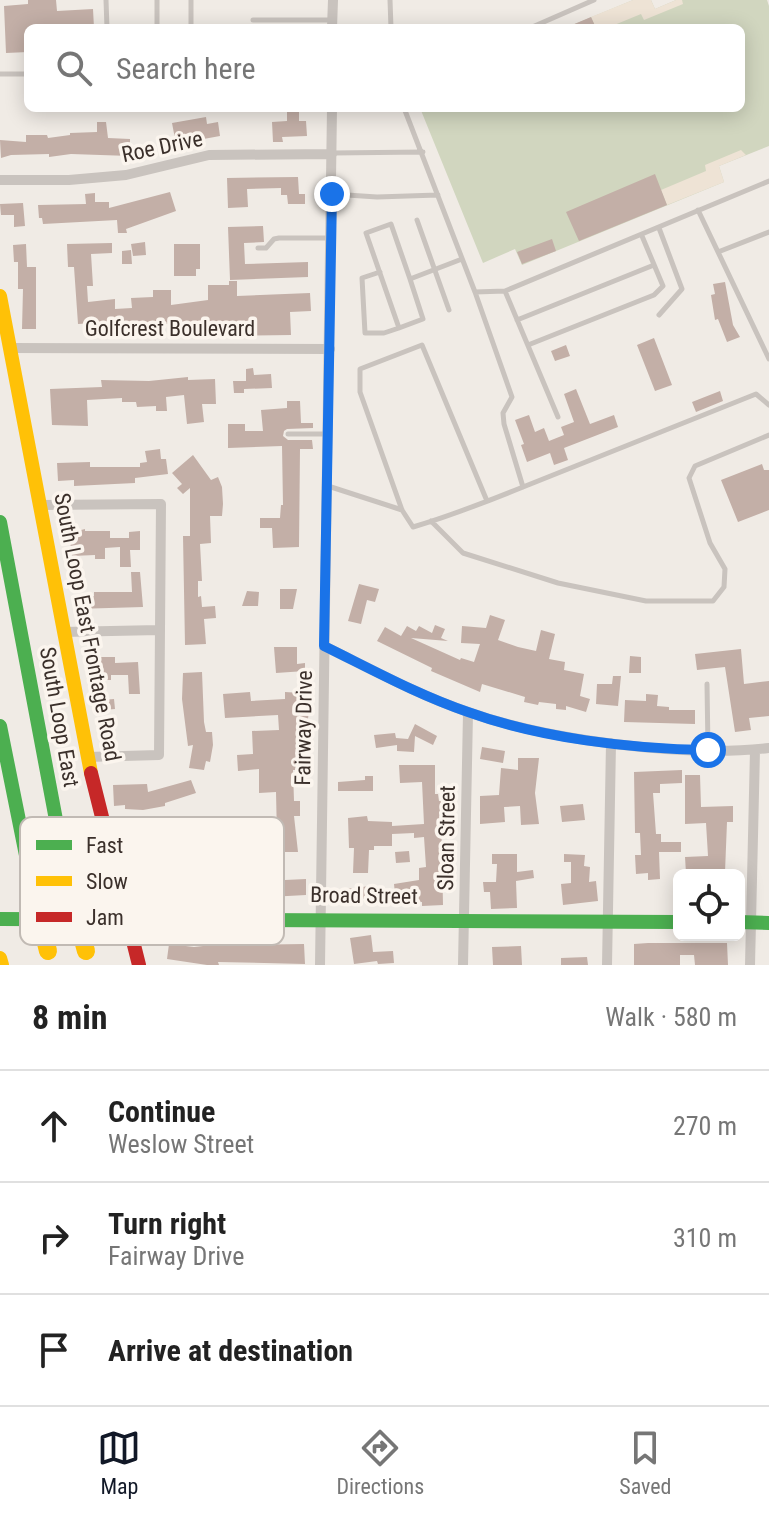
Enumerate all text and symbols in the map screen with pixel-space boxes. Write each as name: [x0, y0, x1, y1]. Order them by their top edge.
search box: [24, 24, 745, 112]
icon: search: [52, 46, 96, 90]
text: Search here: [116, 51, 256, 86]
street label: Roe Drive: [119, 126, 205, 167]
route end: [314, 176, 350, 212]
street label: Golfcrest Boulevard: [85, 316, 255, 341]
street label: South Loop East Frontage Road: [49, 491, 127, 763]
street label: South Loop East: [35, 645, 85, 789]
street label: Fairway Drive: [290, 670, 317, 786]
route start: [690, 732, 726, 768]
street label: Sloan Street: [433, 785, 460, 891]
legend: [20, 817, 284, 945]
text: Fast: [86, 833, 123, 858]
text: Slow: [86, 869, 128, 894]
map controls: [673, 869, 745, 941]
button: locate: [673, 869, 745, 941]
street label: Broad Street: [310, 882, 418, 909]
text: Jam: [86, 905, 124, 930]
text: 8 min: [32, 997, 108, 1037]
text: Walk · 580 m: [605, 1002, 737, 1032]
text: Continue: [108, 1094, 215, 1129]
icon: ahead: [32, 1104, 76, 1148]
text: 270 m: [673, 1111, 737, 1141]
text: Weslow Street: [108, 1129, 254, 1159]
text: Turn right: [108, 1206, 226, 1241]
icon: right: [32, 1216, 76, 1260]
text: 310 m: [673, 1223, 737, 1253]
text: Fairway Drive: [108, 1241, 244, 1271]
icon: arrive: [32, 1328, 76, 1372]
text: Arrive at destination: [108, 1333, 353, 1368]
tab: Map: [97, 1426, 141, 1499]
tab: Directions: [336, 1426, 424, 1499]
tab: Saved: [619, 1426, 672, 1499]

